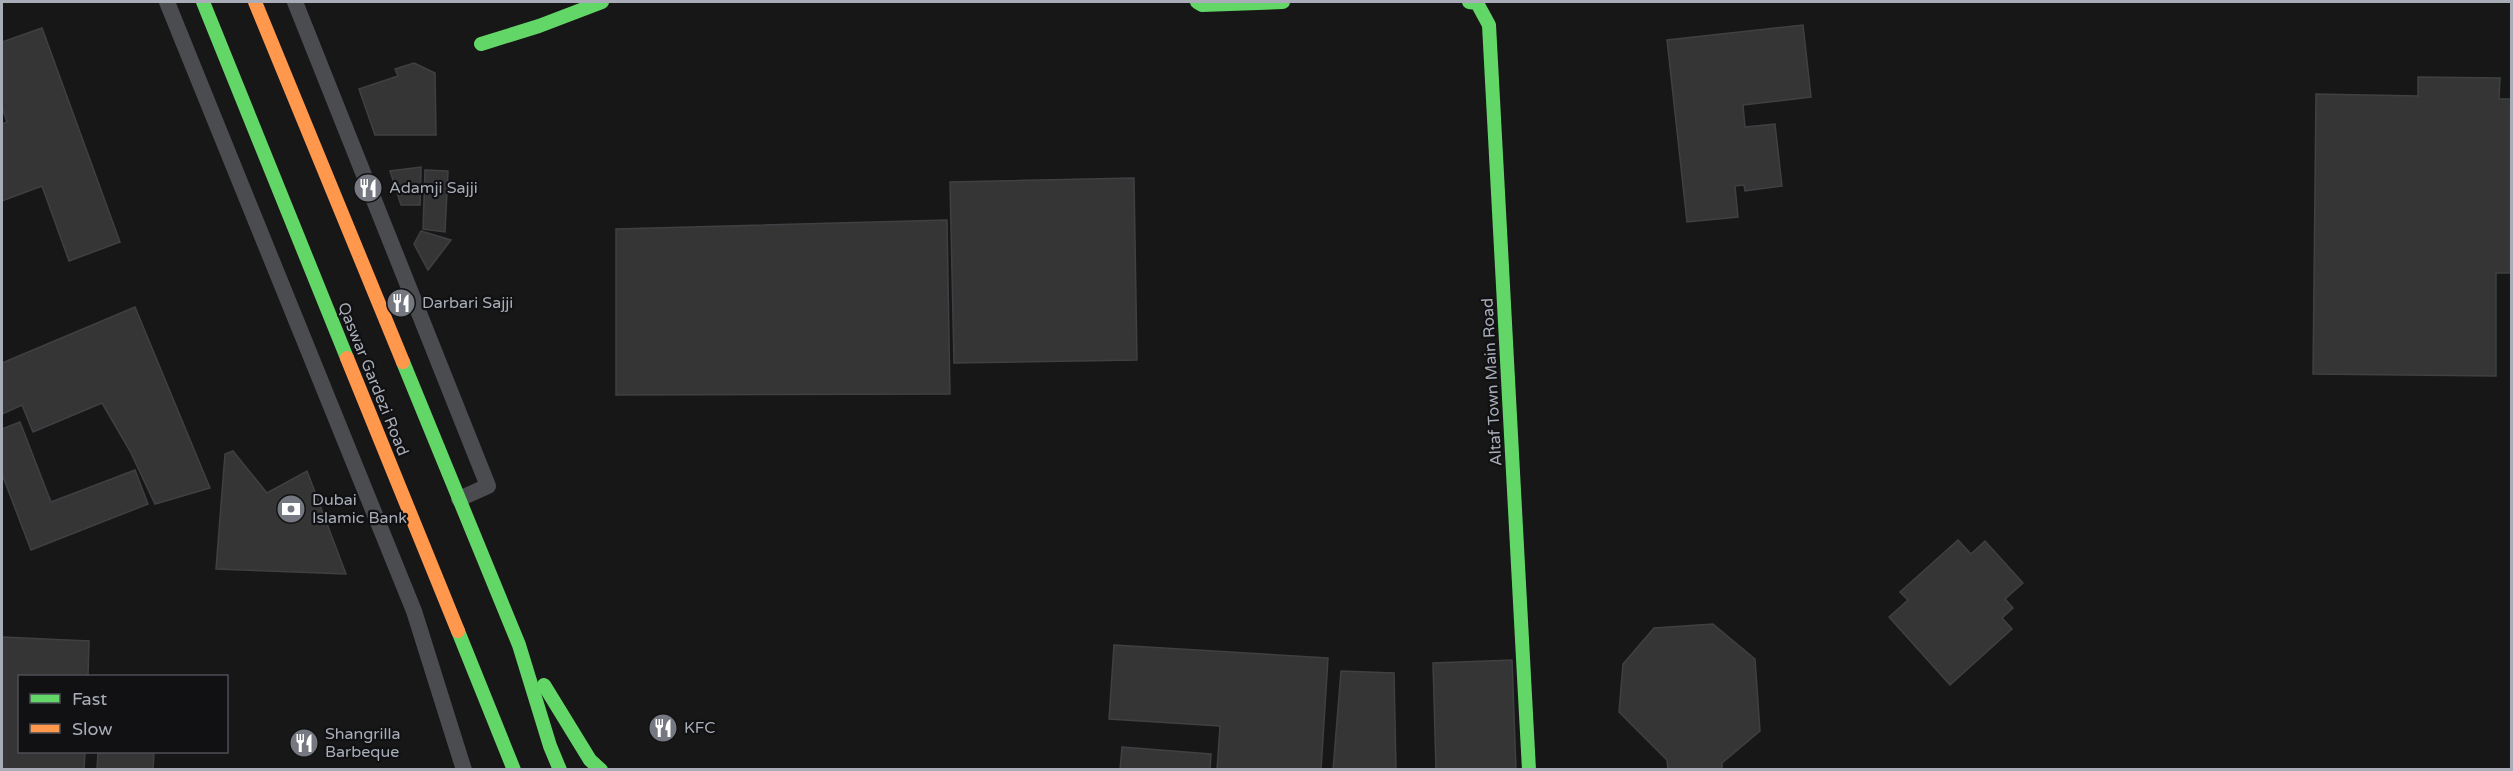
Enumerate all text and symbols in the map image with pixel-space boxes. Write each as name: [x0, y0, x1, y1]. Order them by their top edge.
restaurant icon: Adamji Sajji: [352, 172, 384, 204]
place label: Adamji Sajji: [389, 178, 478, 198]
restaurant icon: Darbari Sajji: [385, 287, 417, 319]
place label: Darbari Sajji: [422, 293, 513, 313]
street label: Altaf Town Main Road: [1478, 297, 1506, 467]
street label: Qaswar Gardezi Road: [333, 299, 413, 459]
place label: Dubai Islamic Bank: [312, 490, 407, 528]
bank icon: Dubai Islamic Bank: [275, 493, 307, 525]
legend: [18, 675, 228, 753]
text: Fast: [72, 688, 107, 710]
restaurant icon: KFC: [647, 712, 679, 744]
text: Slow: [72, 718, 113, 740]
place label: KFC: [684, 718, 715, 738]
place label: Shangrilla Barbeque: [325, 724, 400, 762]
restaurant icon: Shangrilla Barbeque: [288, 727, 320, 759]

